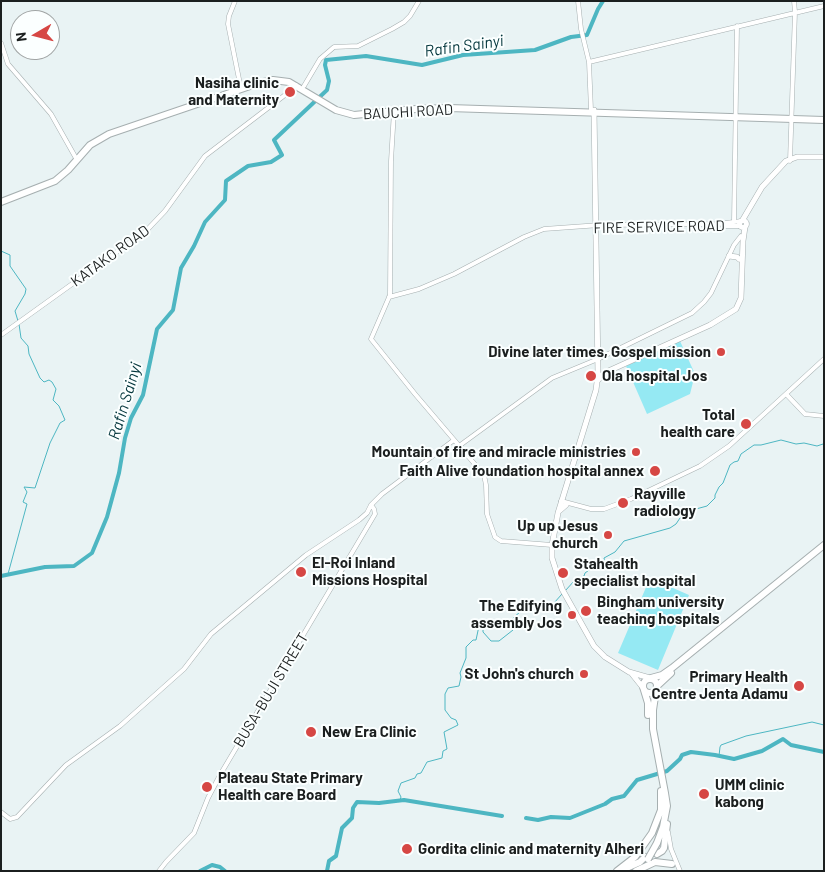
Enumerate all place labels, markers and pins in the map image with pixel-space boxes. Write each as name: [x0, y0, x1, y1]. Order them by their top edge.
place label: Nasiha clinic and Maternity: [188, 74, 279, 109]
marker: Nasiha clinic and Maternity: [283, 85, 297, 99]
place label: Divine later times, Gospel mission: [488, 343, 711, 361]
marker: Divine later times, Gospel mission: [715, 346, 727, 358]
place label: Ola hospital Jos: [602, 367, 707, 385]
marker: Ola hospital Jos: [584, 369, 598, 383]
place label: Total health care: [661, 406, 735, 441]
marker: Total health care: [739, 417, 753, 431]
place label: Mountain of fire and miracle ministries: [371, 443, 626, 461]
marker: Mountain of fire and miracle ministries: [630, 446, 642, 458]
place label: Faith Alive foundation hospital annex: [399, 462, 644, 480]
marker: Faith Alive foundation hospital annex: [648, 464, 662, 478]
place label: Rayville radiology: [634, 485, 696, 520]
marker: Rayville radiology: [616, 496, 630, 510]
place label: Up up Jesus church: [517, 517, 598, 552]
marker: Up up Jesus church: [602, 529, 614, 541]
place label: El-Roi Inland Missions Hospital: [312, 554, 427, 589]
place label: Stahealth specialist hospital: [574, 555, 695, 590]
marker: El-Roi Inland Missions Hospital: [294, 565, 308, 579]
marker: Stahealth specialist hospital: [556, 566, 570, 580]
place label: Bingham university teaching hospitals: [597, 593, 724, 628]
place label: The Edifying assembly Jos: [471, 597, 562, 632]
marker: Bingham university teaching hospitals: [579, 604, 593, 618]
marker: The Edifying assembly Jos: [566, 609, 578, 621]
place label: St John's church: [465, 665, 574, 683]
marker: St John's church: [578, 668, 590, 680]
place label: Primary Health Centre Jenta Adamu: [651, 668, 788, 703]
marker: Primary Health Centre Jenta Adamu: [792, 679, 806, 693]
place label: New Era Clinic: [322, 723, 417, 741]
marker: New Era Clinic: [304, 725, 318, 739]
place label: Plateau State Primary Health care Board: [218, 769, 363, 804]
place label: UMM clinic kabong: [715, 776, 785, 811]
marker: Plateau State Primary Health care Board: [200, 780, 214, 794]
marker: UMM clinic kabong: [697, 787, 711, 801]
place label: Gordita clinic and maternity Alheri: [418, 840, 644, 858]
marker: Gordita clinic and maternity Alheri: [400, 842, 414, 856]

